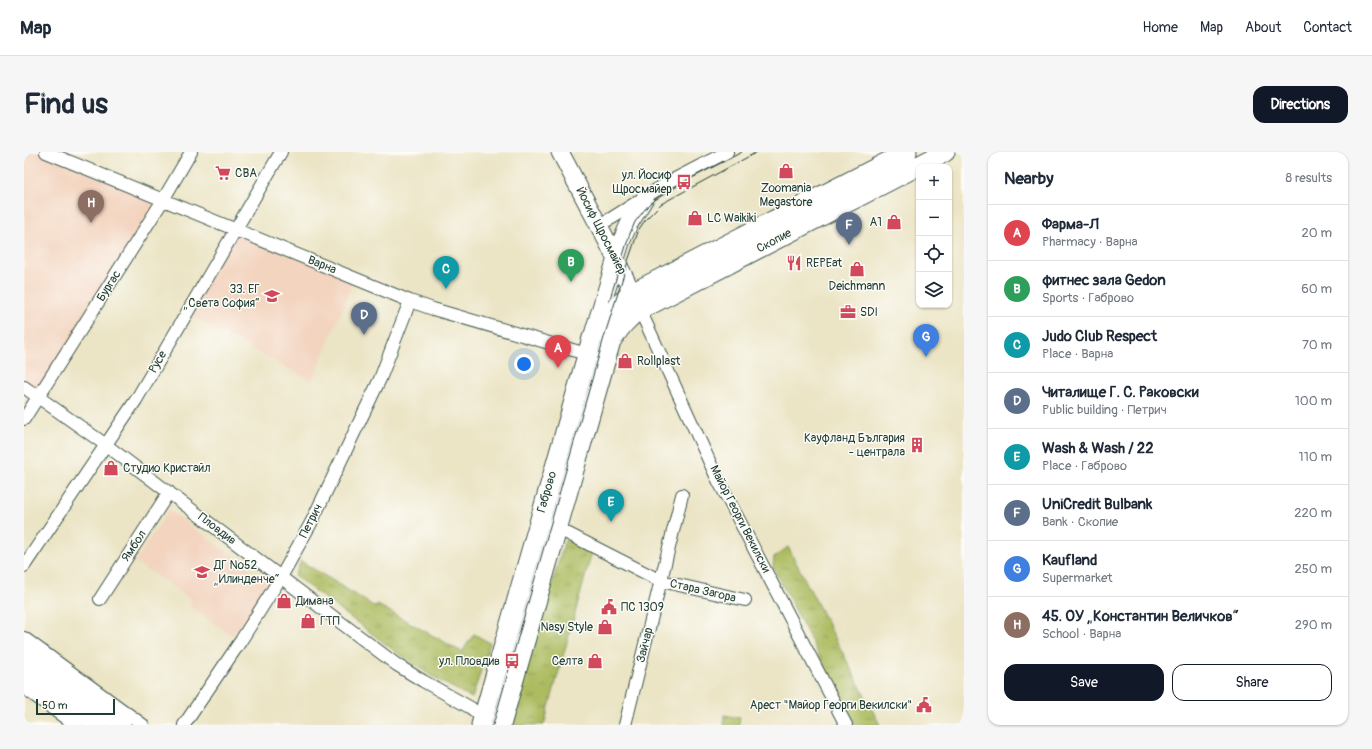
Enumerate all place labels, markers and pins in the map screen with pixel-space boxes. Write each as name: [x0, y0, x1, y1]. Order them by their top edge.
shop icon: Zoomania Megastore: [777, 162, 795, 180]
supermarket icon: CBA: [214, 164, 232, 182]
place label: CBA: [235, 166, 257, 181]
place label: ул. Йосиф Щросмайер: [612, 168, 672, 197]
bus stop icon: ул. Йосиф Щросмайер: [675, 173, 693, 191]
place label: Zoomania Megastore: [760, 181, 812, 210]
pin: H: [78, 190, 104, 223]
shop icon: LC Waikiki: [686, 209, 704, 227]
place label: LC Waikiki: [707, 211, 756, 226]
pin: F: [836, 212, 862, 245]
shop icon: A1: [885, 213, 903, 231]
place label: A1: [870, 215, 882, 230]
pin: B: [558, 249, 584, 282]
restaurant icon: REPEat: [785, 254, 803, 272]
pin: C: [433, 256, 459, 289]
place label: REPEat: [806, 256, 842, 271]
shop icon: Deichmann: [848, 260, 866, 278]
place label: Deichmann: [829, 279, 886, 294]
place label: 33. ЕГ „Света София“: [184, 282, 260, 311]
school or university icon: 33. ЕГ „Света София“: [263, 287, 281, 305]
pin: D: [351, 302, 377, 335]
office icon: SDI: [839, 303, 857, 321]
place label: SDI: [860, 305, 878, 320]
pin: G: [913, 324, 939, 357]
pin: A: [545, 335, 571, 368]
shop icon: Rollplast: [616, 352, 634, 370]
place label: Rollplast: [637, 354, 681, 369]
place label: Кауфланд България - централа: [804, 431, 905, 460]
building icon: Кауфланд България - централа: [908, 436, 926, 454]
shop icon: Студио Кристайл: [102, 459, 120, 477]
place label: Студио Кристайл: [123, 461, 211, 476]
pin: E: [598, 489, 624, 522]
place label: ДГ №52 „Илинденче“: [213, 558, 280, 587]
school or university icon: ДГ №52 „Илинденче“: [193, 563, 211, 581]
shop icon: Димана: [275, 592, 293, 610]
place label: Димана: [295, 594, 334, 609]
public building icon: ПС 1309: [600, 598, 618, 616]
place label: ПС 1309: [621, 600, 664, 615]
shop icon: ГТП: [299, 612, 317, 630]
place label: ГТП: [320, 614, 340, 629]
shop icon: Nasy Style: [596, 618, 614, 636]
place label: Nasy Style: [540, 620, 593, 635]
bus stop icon: ул. Пловдив: [503, 652, 521, 670]
shop icon: Селта: [586, 652, 604, 670]
place label: ул. Пловдив: [438, 654, 500, 669]
place label: Селта: [552, 654, 583, 669]
public building icon: Арест "Майор Георги Векилски": [915, 696, 933, 714]
place label: Арест "Майор Георги Векилски": [750, 698, 912, 713]

